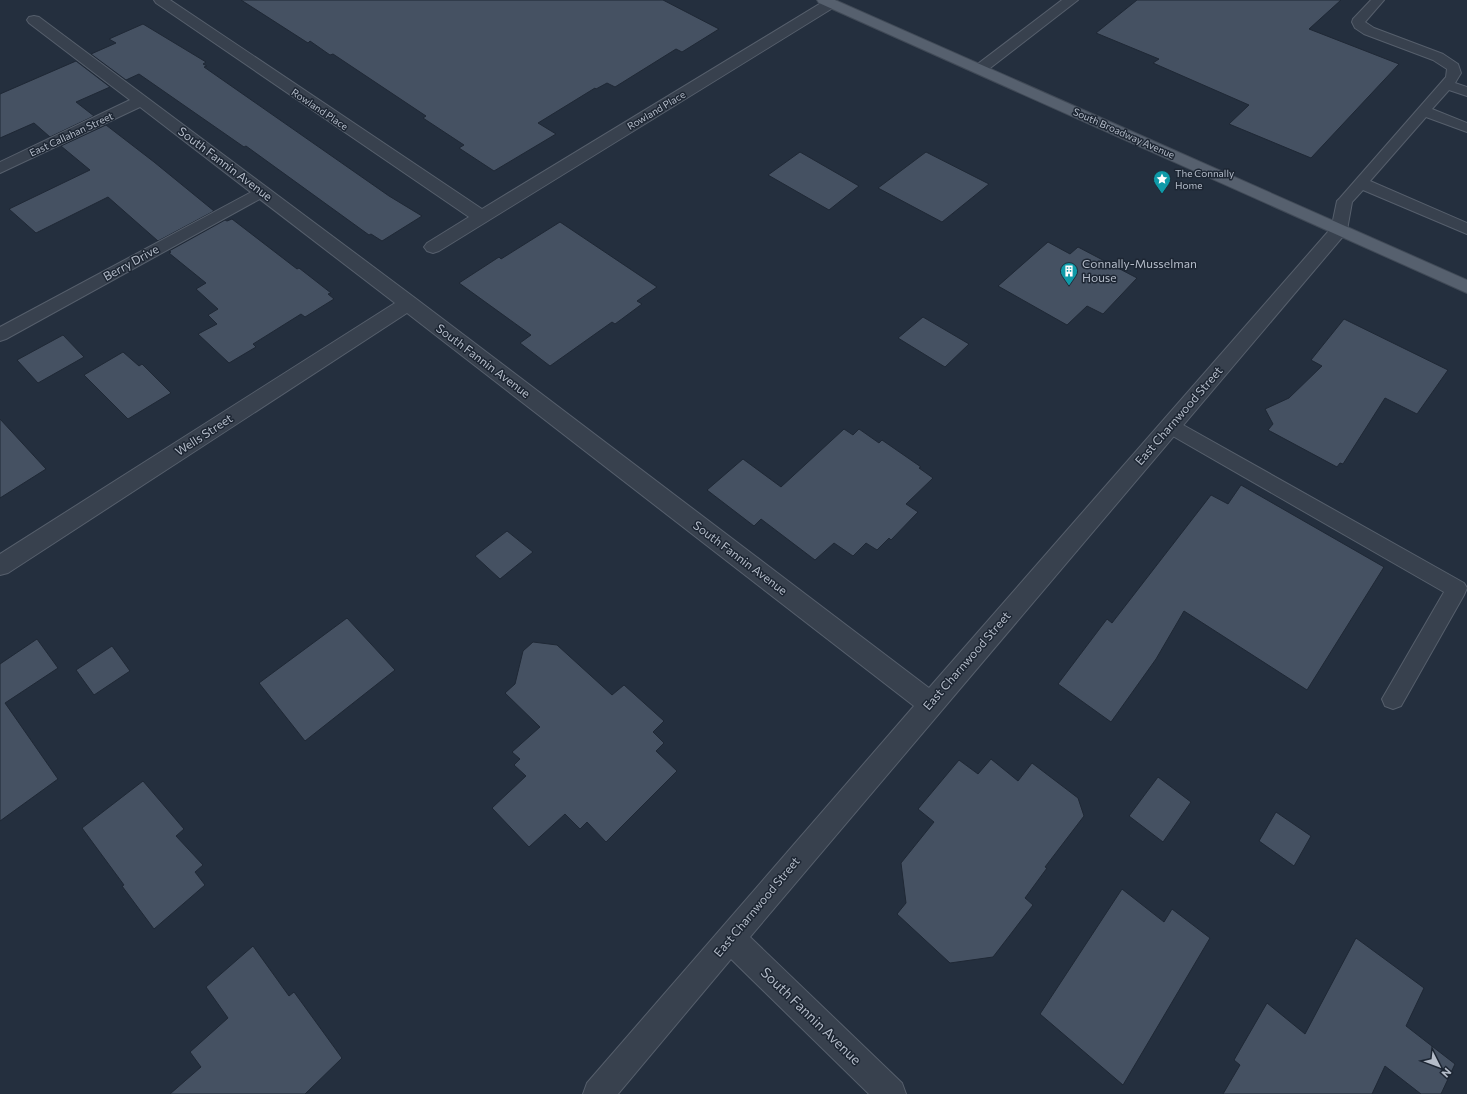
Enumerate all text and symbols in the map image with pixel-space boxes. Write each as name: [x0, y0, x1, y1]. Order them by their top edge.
street label: Rowland Place: [289, 86, 351, 132]
street label: Rowland Place: [625, 88, 687, 132]
street label: South Broadway Avenue: [1071, 105, 1177, 161]
street label: East Callahan Street: [27, 109, 115, 159]
street label: South Fannin Avenue: [176, 123, 275, 203]
place label: The Connally Home: [1175, 167, 1234, 191]
place icon: The Connally Home: [1152, 169, 1172, 194]
street label: Berry Drive: [100, 241, 161, 283]
place label: Connally-Musselman House: [1082, 256, 1197, 284]
building icon: Connally-Musselman House: [1059, 261, 1079, 286]
street label: South Fannin Avenue: [434, 320, 533, 400]
street label: East Charnwood Street: [1132, 363, 1225, 467]
street label: Wells Street: [172, 410, 235, 458]
street label: South Fannin Avenue: [691, 517, 790, 597]
street label: East Charnwood Street: [920, 608, 1013, 712]
street label: East Charnwood Street: [710, 854, 802, 959]
street label: South Fannin Avenue: [758, 963, 865, 1068]
north arrow: [1419, 1046, 1459, 1086]
text: N: [1439, 1066, 1454, 1080]

